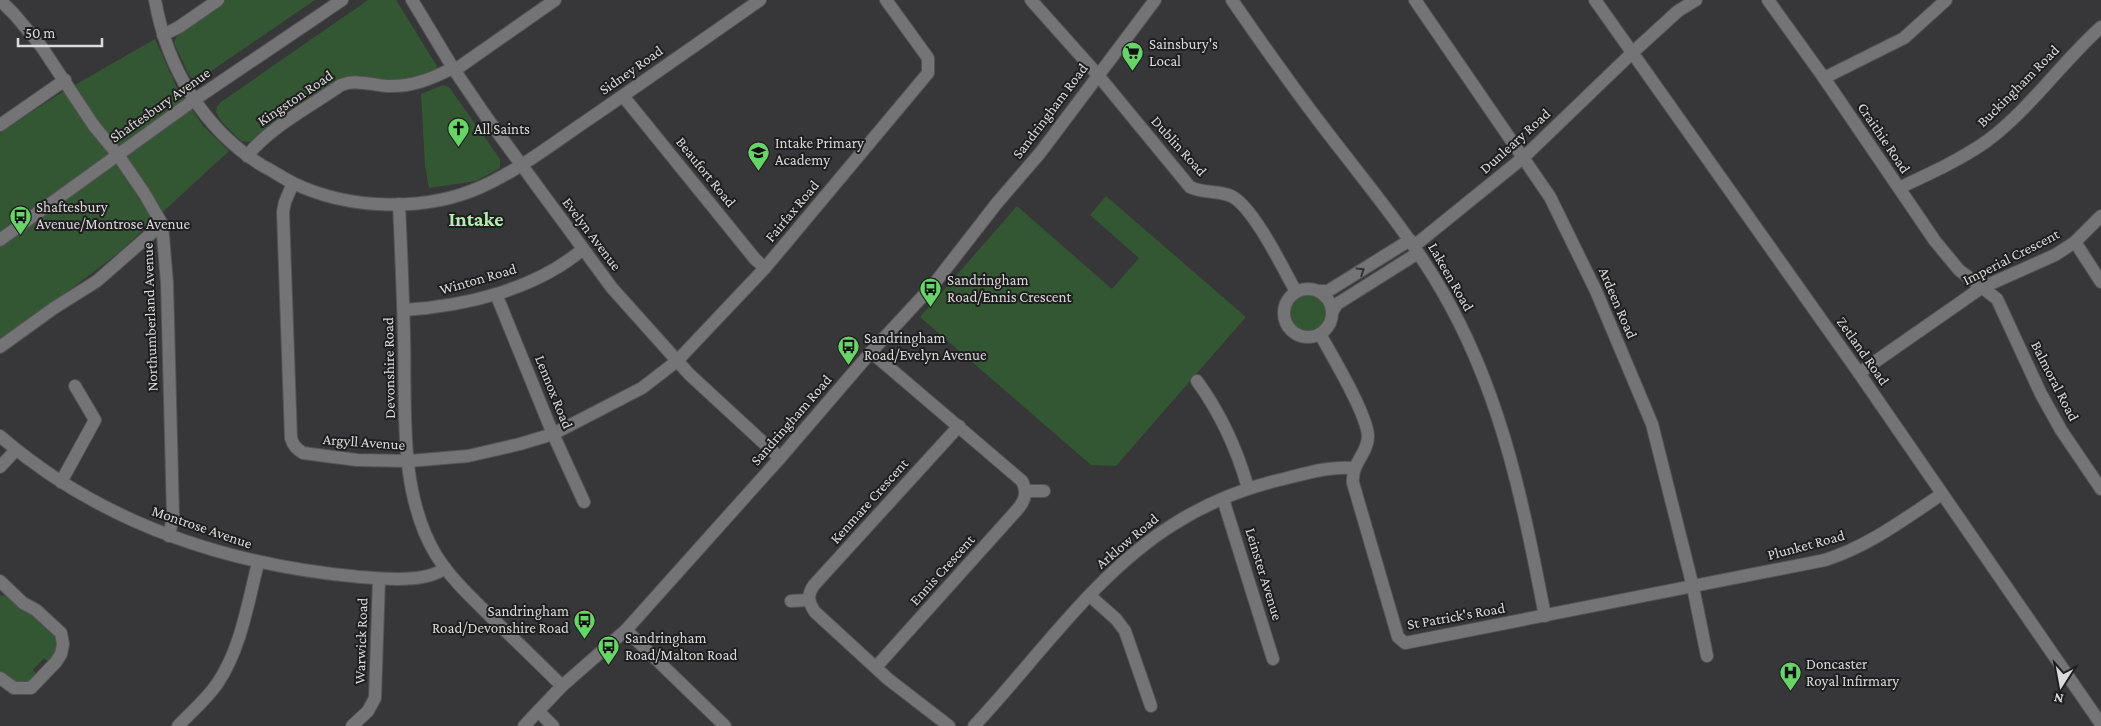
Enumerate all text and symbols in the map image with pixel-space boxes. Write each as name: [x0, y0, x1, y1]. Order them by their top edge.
scale bar: [18, 15, 101, 47]
text: 50 m: [25, 25, 55, 41]
place label: Sainsbury's Local: [1149, 36, 1218, 69]
supermarket icon: Sainsbury's Local: [1121, 41, 1145, 72]
street label: Sidney Road: [596, 42, 666, 98]
street label: Buckingham Road: [1974, 42, 2063, 131]
street label: Sandringham Road: [1009, 60, 1092, 162]
street label: Shaftesbury Avenue: [107, 64, 214, 146]
street label: Kingston Road: [254, 67, 336, 130]
street label: Craithie Road: [1855, 100, 1913, 176]
street label: Dunleary Road: [1477, 105, 1554, 177]
street label: Dublin Road: [1148, 113, 1210, 179]
church icon: All Saints: [446, 117, 470, 148]
place label: All Saints: [474, 121, 530, 137]
street label: Beaufort Road: [673, 134, 739, 210]
place label: Intake Primary Academy: [775, 135, 864, 169]
school or university icon: Intake Primary Academy: [747, 140, 771, 171]
street label: Fairfax Road: [762, 177, 822, 245]
street label: Evelyn Avenue: [559, 194, 625, 275]
place label: Shaftesbury Avenue/Montrose Avenue: [36, 199, 190, 232]
bus stop icon: Shaftesbury Avenue/Montrose Avenue: [8, 204, 32, 235]
district label: Intake: [448, 208, 504, 230]
street label: Imperial Crescent: [1960, 225, 2063, 289]
street label: Lakeen Road: [1425, 240, 1477, 314]
street label: Northumberland Avenue: [139, 242, 161, 392]
street label: Winton Road: [438, 260, 518, 298]
street label: Ardeen Road: [1596, 265, 1640, 341]
one-way arrow: [1356, 267, 1365, 277]
place label: Sandringham Road/Ennis Crescent: [947, 272, 1073, 305]
bus stop icon: Sandringham Road/Ennis Crescent: [919, 277, 943, 308]
street label: Zetland Road: [1834, 314, 1892, 388]
street label: Devonshire Road: [380, 317, 398, 419]
place label: Sandringham Road/Evelyn Avenue: [864, 330, 987, 364]
bus stop icon: Sandringham Road/Evelyn Avenue: [836, 335, 860, 366]
street label: Balmoral Road: [2028, 338, 2082, 424]
street label: Lennox Road: [532, 353, 576, 431]
street label: Sandringham Road: [747, 371, 836, 469]
street label: Argyll Avenue: [322, 431, 406, 454]
street label: Kenmare Crescent: [827, 455, 912, 547]
street label: Montrose Avenue: [150, 502, 255, 552]
street label: Arklow Road: [1093, 510, 1162, 572]
street label: Leinster Avenue: [1242, 526, 1286, 622]
street label: Plunket Road: [1766, 527, 1846, 563]
street label: Ennis Crescent: [906, 531, 978, 608]
street label: Warwick Road: [351, 597, 371, 685]
street label: St Patrick's Road: [1406, 599, 1506, 632]
place label: Sandringham Road/Devonshire Road: [432, 603, 569, 636]
bus stop icon: Sandringham Road/Devonshire Road: [573, 608, 597, 639]
place label: Sandringham Road/Malton Road: [625, 630, 738, 663]
bus stop icon: Sandringham Road/Malton Road: [597, 635, 621, 666]
place label: Doncaster Royal Infirmary: [1806, 656, 1899, 690]
hospital icon: Doncaster Royal Infirmary: [1778, 661, 1802, 692]
north arrow: [2036, 661, 2086, 711]
text: N: [2052, 690, 2065, 708]

